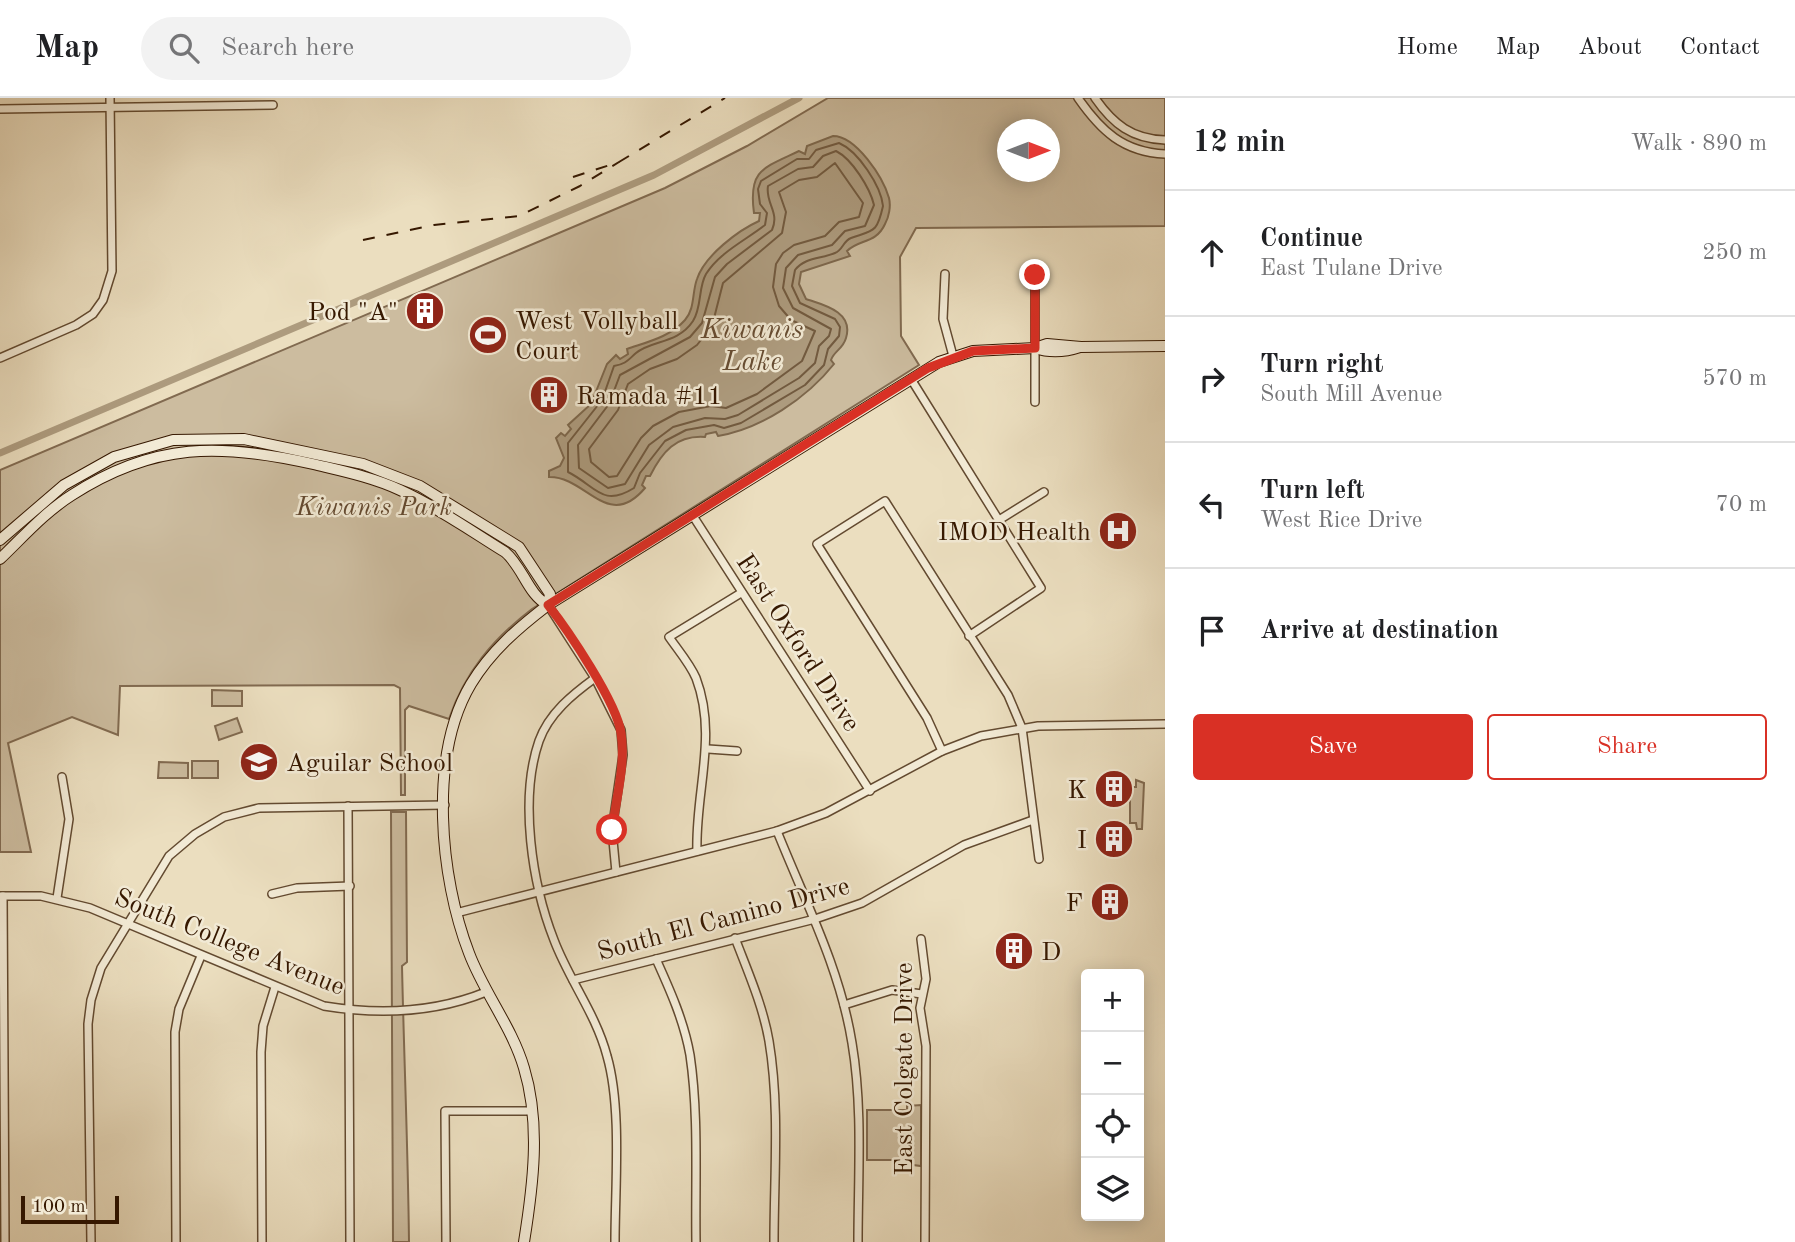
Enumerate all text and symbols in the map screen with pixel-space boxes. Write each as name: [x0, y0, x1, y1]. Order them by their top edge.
search box: [141, 17, 631, 80]
icon: search: [165, 29, 203, 67]
text: Map: [35, 32, 99, 65]
text: Search here: [221, 35, 354, 61]
text: Home: [1397, 36, 1458, 60]
text: Map: [1496, 36, 1540, 60]
text: About: [1578, 36, 1642, 60]
text: Contact: [1680, 36, 1760, 60]
north arrow: [997, 119, 1060, 182]
text: 12 min: [1193, 128, 1286, 158]
text: Walk · 890 m: [1631, 132, 1767, 155]
text: Continue: [1260, 226, 1363, 252]
icon: ahead: [1193, 234, 1231, 272]
text: 250 m: [1702, 241, 1767, 264]
text: East Tulane Drive: [1260, 257, 1443, 280]
route end: [1019, 259, 1050, 290]
building icon: Pod "A": [404, 290, 446, 332]
place label: Pod "A": [308, 300, 398, 326]
place label: West Vollyball Court: [515, 309, 678, 365]
sports icon: West Vollyball Court: [467, 314, 509, 356]
water label: Kiwanis Lake: [700, 317, 804, 377]
text: Turn right: [1260, 352, 1383, 378]
icon: right: [1193, 360, 1231, 398]
text: 570 m: [1702, 367, 1767, 390]
building icon: Ramada #11: [528, 374, 570, 416]
text: South Mill Avenue: [1260, 383, 1442, 406]
place label: Ramada #11: [576, 384, 723, 410]
text: Turn left: [1260, 478, 1365, 504]
icon: left: [1193, 486, 1231, 524]
text: 70 m: [1716, 493, 1767, 516]
park label: Kiwanis Park: [295, 495, 452, 521]
text: West Rice Drive: [1260, 509, 1422, 532]
hospital icon: IMOD Health: [1097, 510, 1139, 552]
place label: IMOD Health: [938, 520, 1091, 546]
street label: East Oxford Drive: [730, 550, 864, 736]
icon: arrive: [1193, 612, 1231, 650]
text: Arrive at destination: [1260, 618, 1499, 644]
button: Save: [1193, 714, 1473, 780]
button: Share: [1487, 714, 1767, 780]
school or university icon: Aguilar School: [238, 741, 280, 783]
place label: Aguilar School: [286, 751, 453, 777]
building icon: K: [1093, 768, 1135, 810]
place label: K: [1067, 778, 1087, 804]
route start: [596, 814, 627, 845]
building icon: I: [1093, 818, 1135, 860]
place label: I: [1077, 828, 1087, 854]
street label: South El Camino Drive: [594, 874, 853, 966]
building icon: F: [1089, 881, 1131, 923]
street label: South College Avenue: [111, 885, 348, 1001]
place label: F: [1065, 891, 1083, 917]
building icon: D: [993, 930, 1035, 972]
place label: D: [1041, 940, 1061, 966]
street label: East Colgate Drive: [892, 962, 918, 1176]
map controls: [1081, 969, 1144, 1221]
button: +: [1081, 969, 1144, 1032]
button: −: [1081, 1032, 1144, 1095]
button: locate: [1081, 1095, 1144, 1158]
button: layers: [1081, 1158, 1144, 1221]
scale bar: [21, 1193, 119, 1225]
text: 100 m: [32, 1198, 85, 1217]

